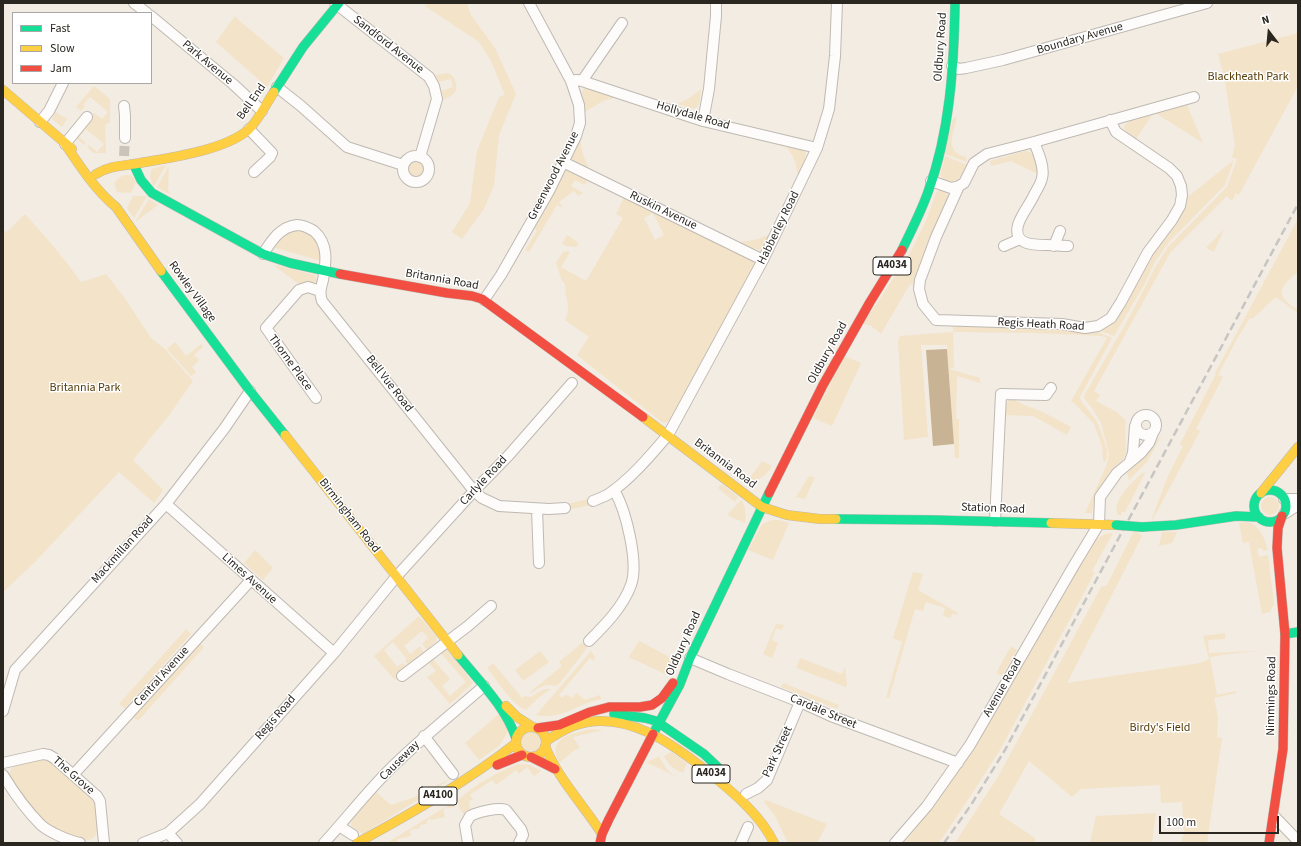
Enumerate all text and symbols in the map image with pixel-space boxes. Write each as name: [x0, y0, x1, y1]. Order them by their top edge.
legend: [12, 12, 152, 84]
street label: Oldbury Road: [931, 12, 951, 82]
north arrow: [1249, 12, 1289, 52]
text: N: [1260, 12, 1271, 28]
street label: Sandford Avenue: [350, 13, 426, 77]
text: Fast: [50, 20, 70, 37]
street label: Boundary Avenue: [1035, 20, 1125, 58]
street label: Park Avenue: [179, 38, 235, 88]
text: Slow: [50, 40, 75, 57]
text: Jam: [50, 60, 72, 77]
park label: Blackheath Park: [1207, 70, 1289, 84]
street label: Bell End: [234, 81, 270, 123]
street label: Hollydale Road: [655, 99, 731, 133]
street label: Greenwood Avenue: [525, 129, 583, 223]
street label: Ruskin Avenue: [627, 188, 699, 234]
street label: Habberley Road: [755, 189, 803, 267]
road number: A4034: [873, 257, 911, 275]
street label: Rowley Village: [165, 259, 219, 325]
street label: Britannia Road: [404, 266, 480, 294]
street label: Regis Heath Road: [997, 316, 1085, 334]
street label: Oldbury Road: [805, 319, 851, 387]
street label: Thorne Place: [265, 332, 315, 394]
street label: Bell Vue Road: [362, 353, 416, 415]
park label: Britannia Park: [50, 381, 120, 395]
street label: Britannia Road: [691, 436, 759, 492]
street label: Carlyle Road: [457, 453, 511, 509]
street label: Birmingham Road: [316, 476, 382, 556]
street label: Station Road: [961, 501, 1025, 517]
street label: Mackmillan Road: [89, 513, 157, 587]
street label: Limes Avenue: [219, 551, 279, 607]
street label: Oldbury Road: [663, 610, 705, 678]
street label: Central Avenue: [131, 644, 193, 710]
street label: Avenue Road: [980, 656, 1026, 720]
street label: Nimmings Road: [1264, 656, 1280, 736]
street label: Cardale Street: [787, 691, 859, 733]
street label: Regis Road: [253, 693, 299, 743]
park label: Birdy's Field: [1129, 721, 1191, 735]
street label: Park Street: [760, 724, 796, 780]
street label: Causeway: [377, 738, 423, 784]
street label: The Grove: [49, 754, 97, 798]
road number: A4034: [692, 765, 730, 783]
road number: A4100: [419, 787, 457, 805]
scale bar: [1161, 808, 1281, 834]
text: 100 m: [1166, 814, 1196, 831]

